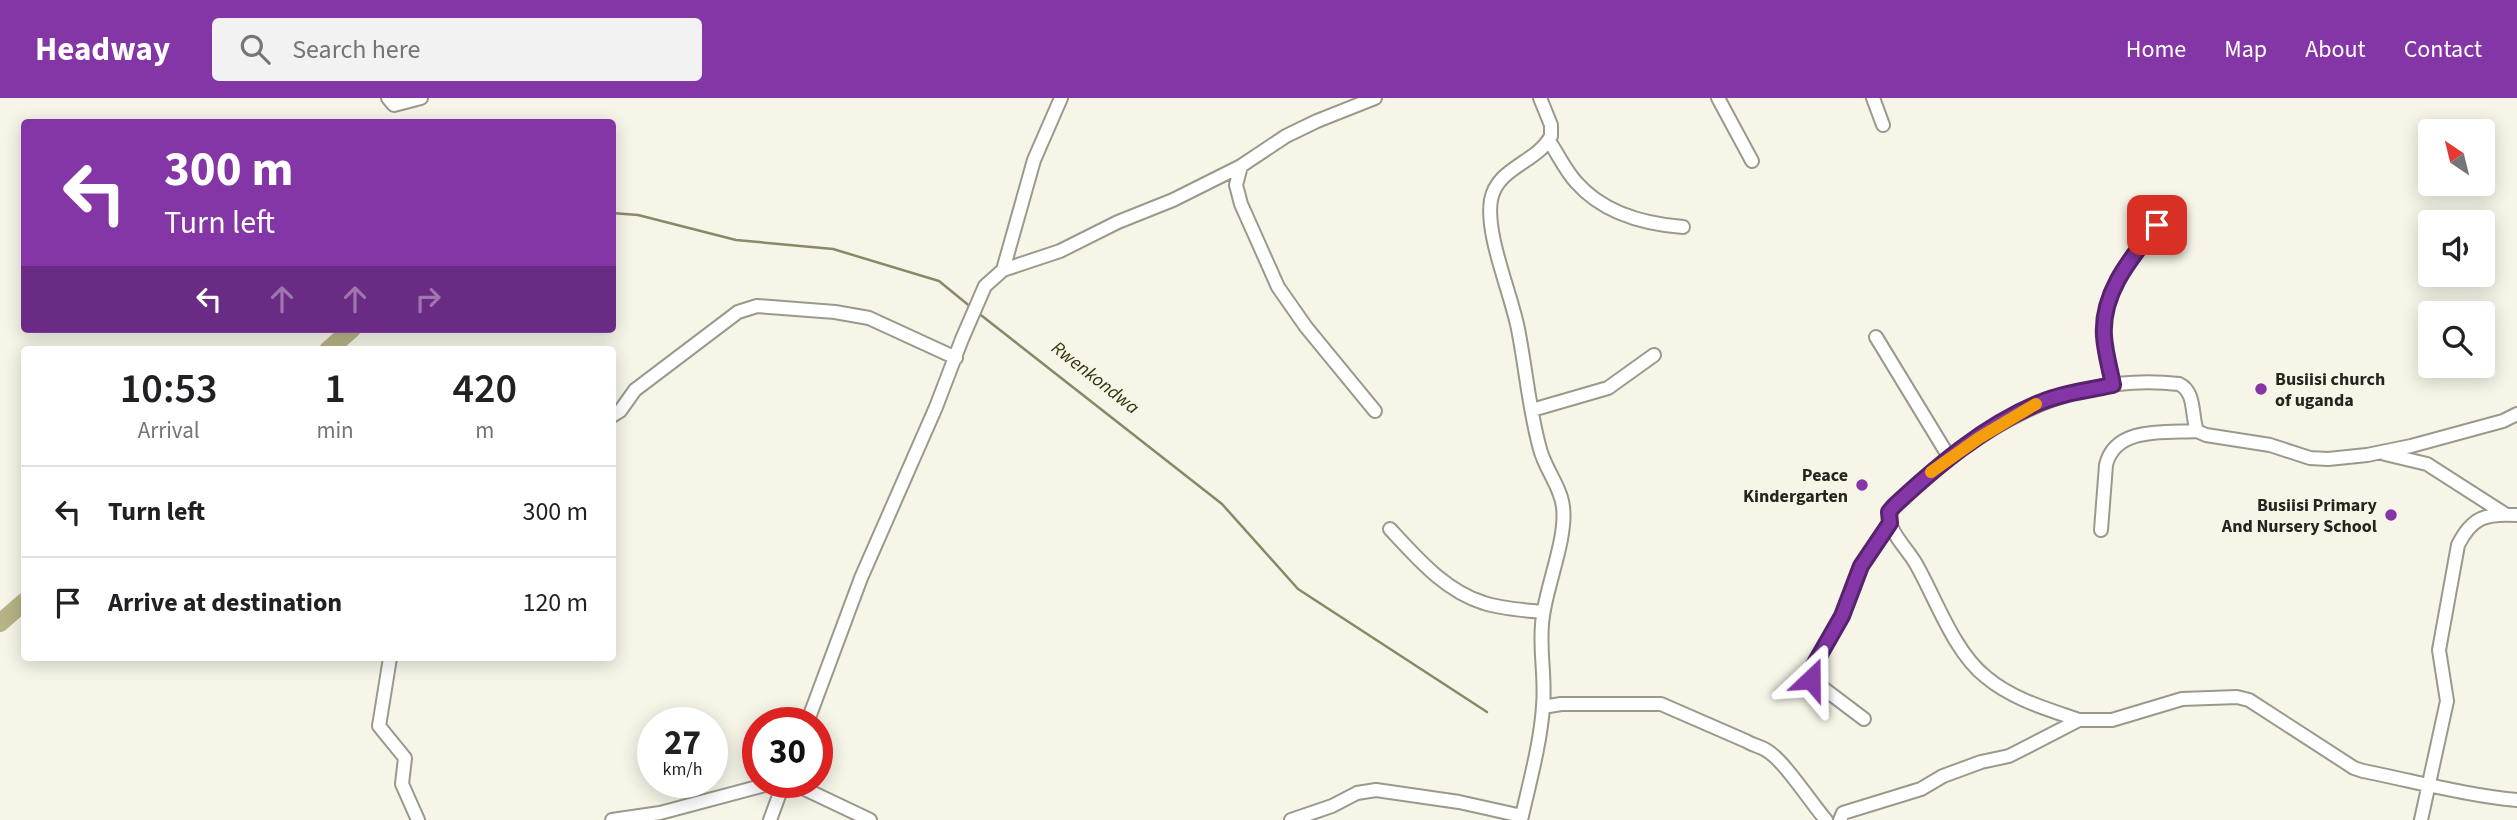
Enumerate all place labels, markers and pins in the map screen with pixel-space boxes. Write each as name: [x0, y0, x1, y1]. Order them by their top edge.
pin: [2127, 195, 2187, 255]
place label: Busiisi church of uganda: [2275, 367, 2385, 413]
marker: Busiisi church of uganda: [2253, 381, 2269, 397]
place label: Peace Kindergarten: [1743, 463, 1848, 509]
marker: Peace Kindergarten: [1854, 477, 1870, 493]
place label: Busiisi Primary And Nursery School: [2221, 493, 2378, 539]
marker: Busiisi Primary And Nursery School: [2383, 507, 2399, 523]

